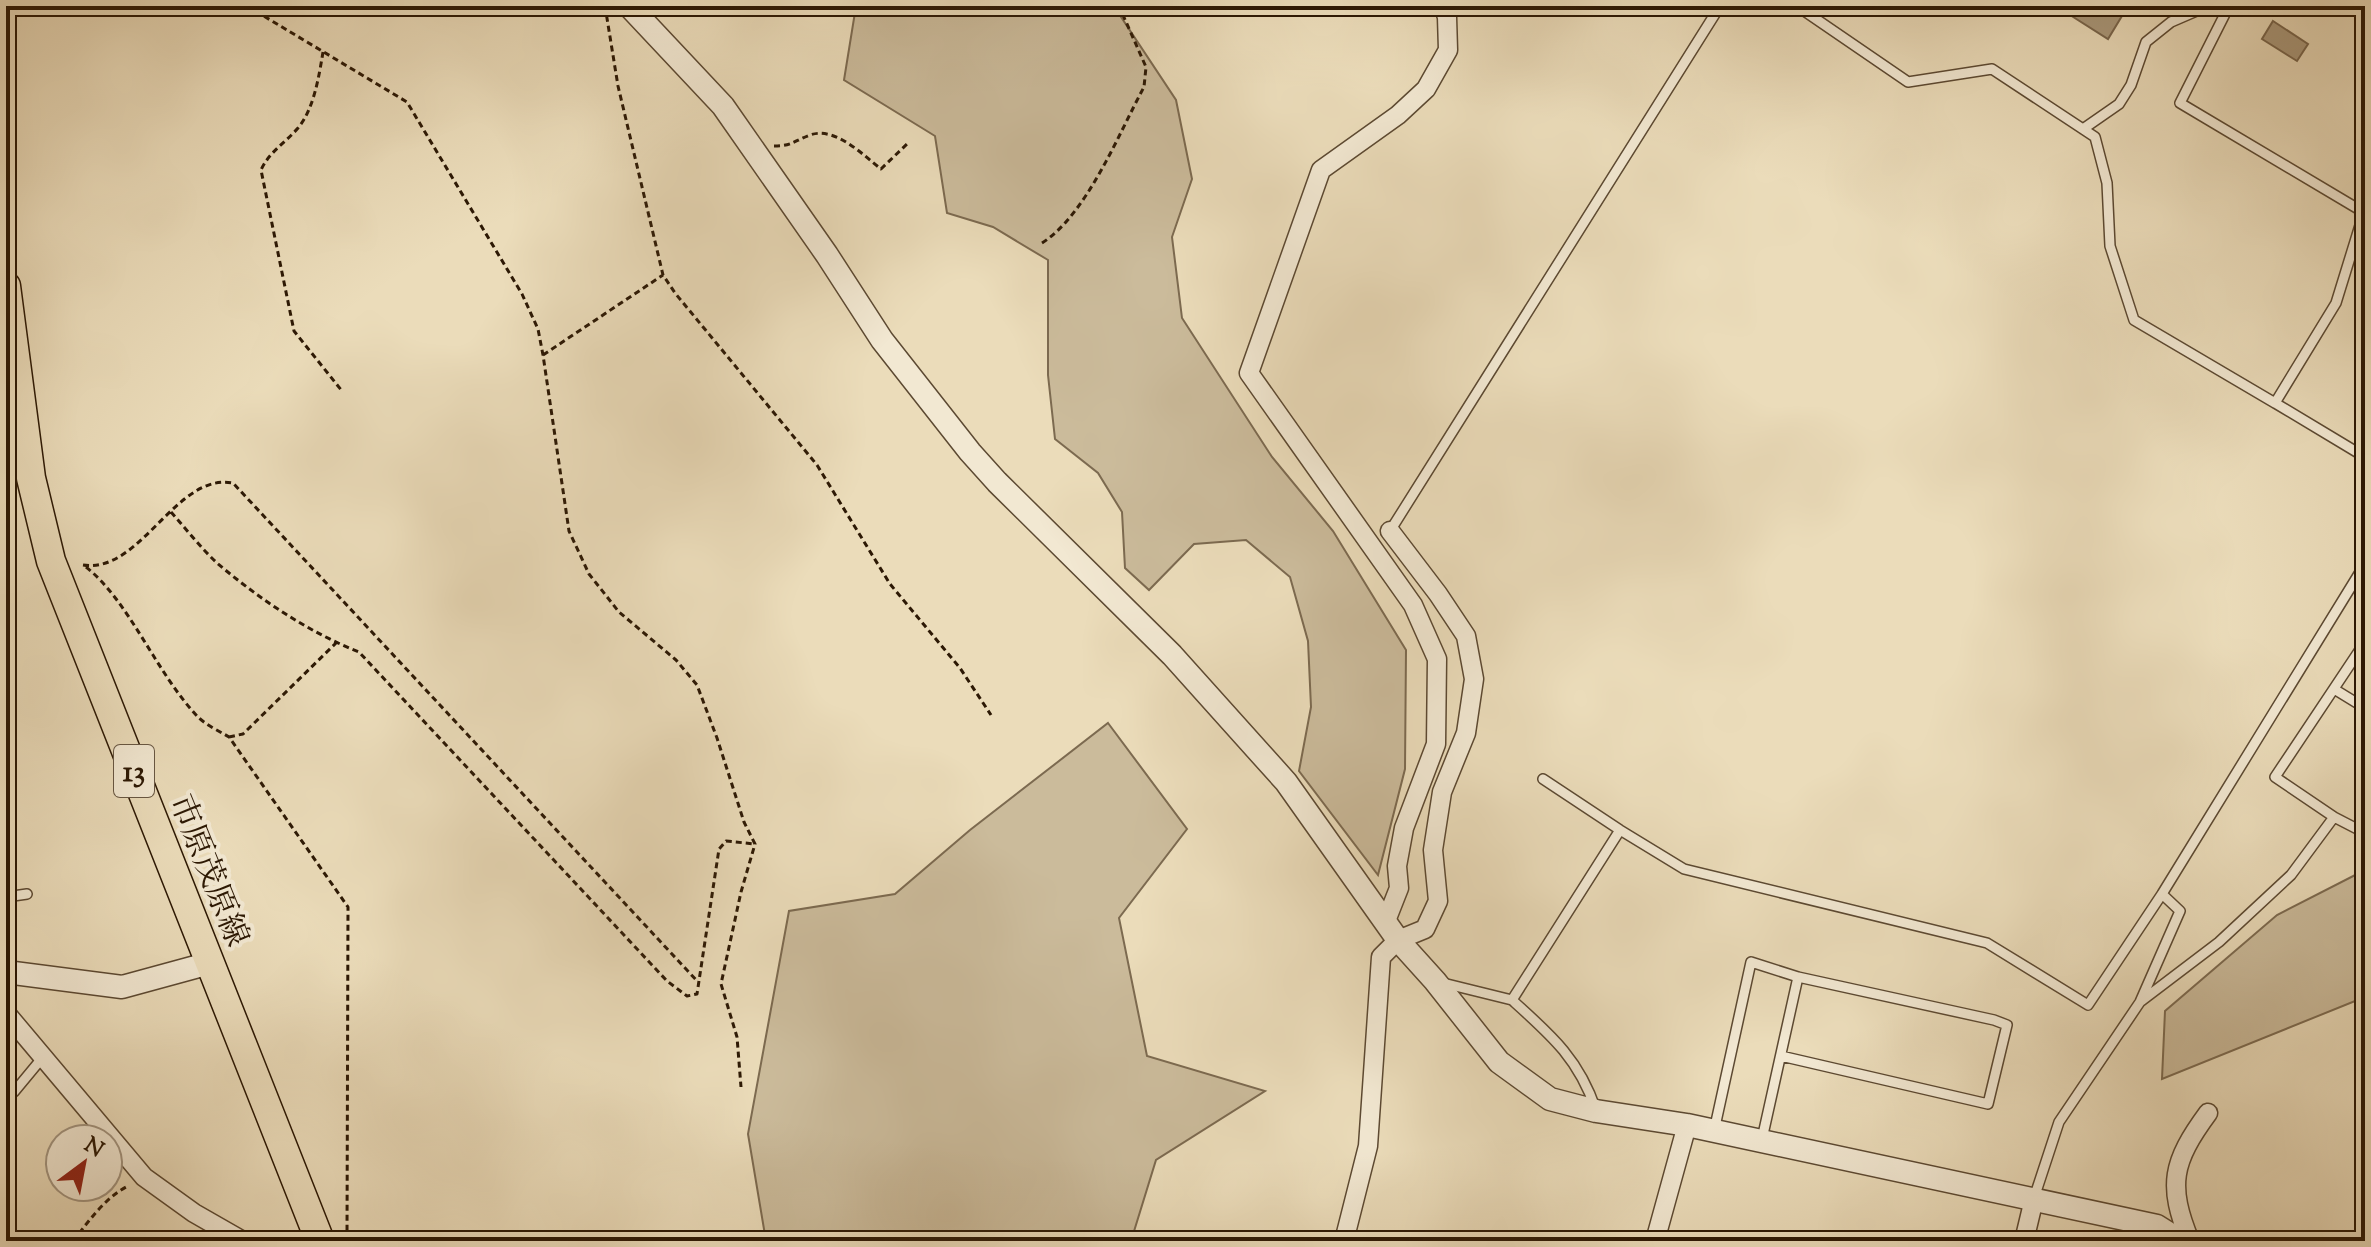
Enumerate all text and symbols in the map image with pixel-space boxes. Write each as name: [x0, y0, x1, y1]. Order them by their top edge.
road number: 13: [114, 745, 154, 797]
street label: 市原茂原線: [156, 788, 259, 954]
north arrow: [44, 1123, 124, 1203]
text: N: [77, 1130, 109, 1167]

